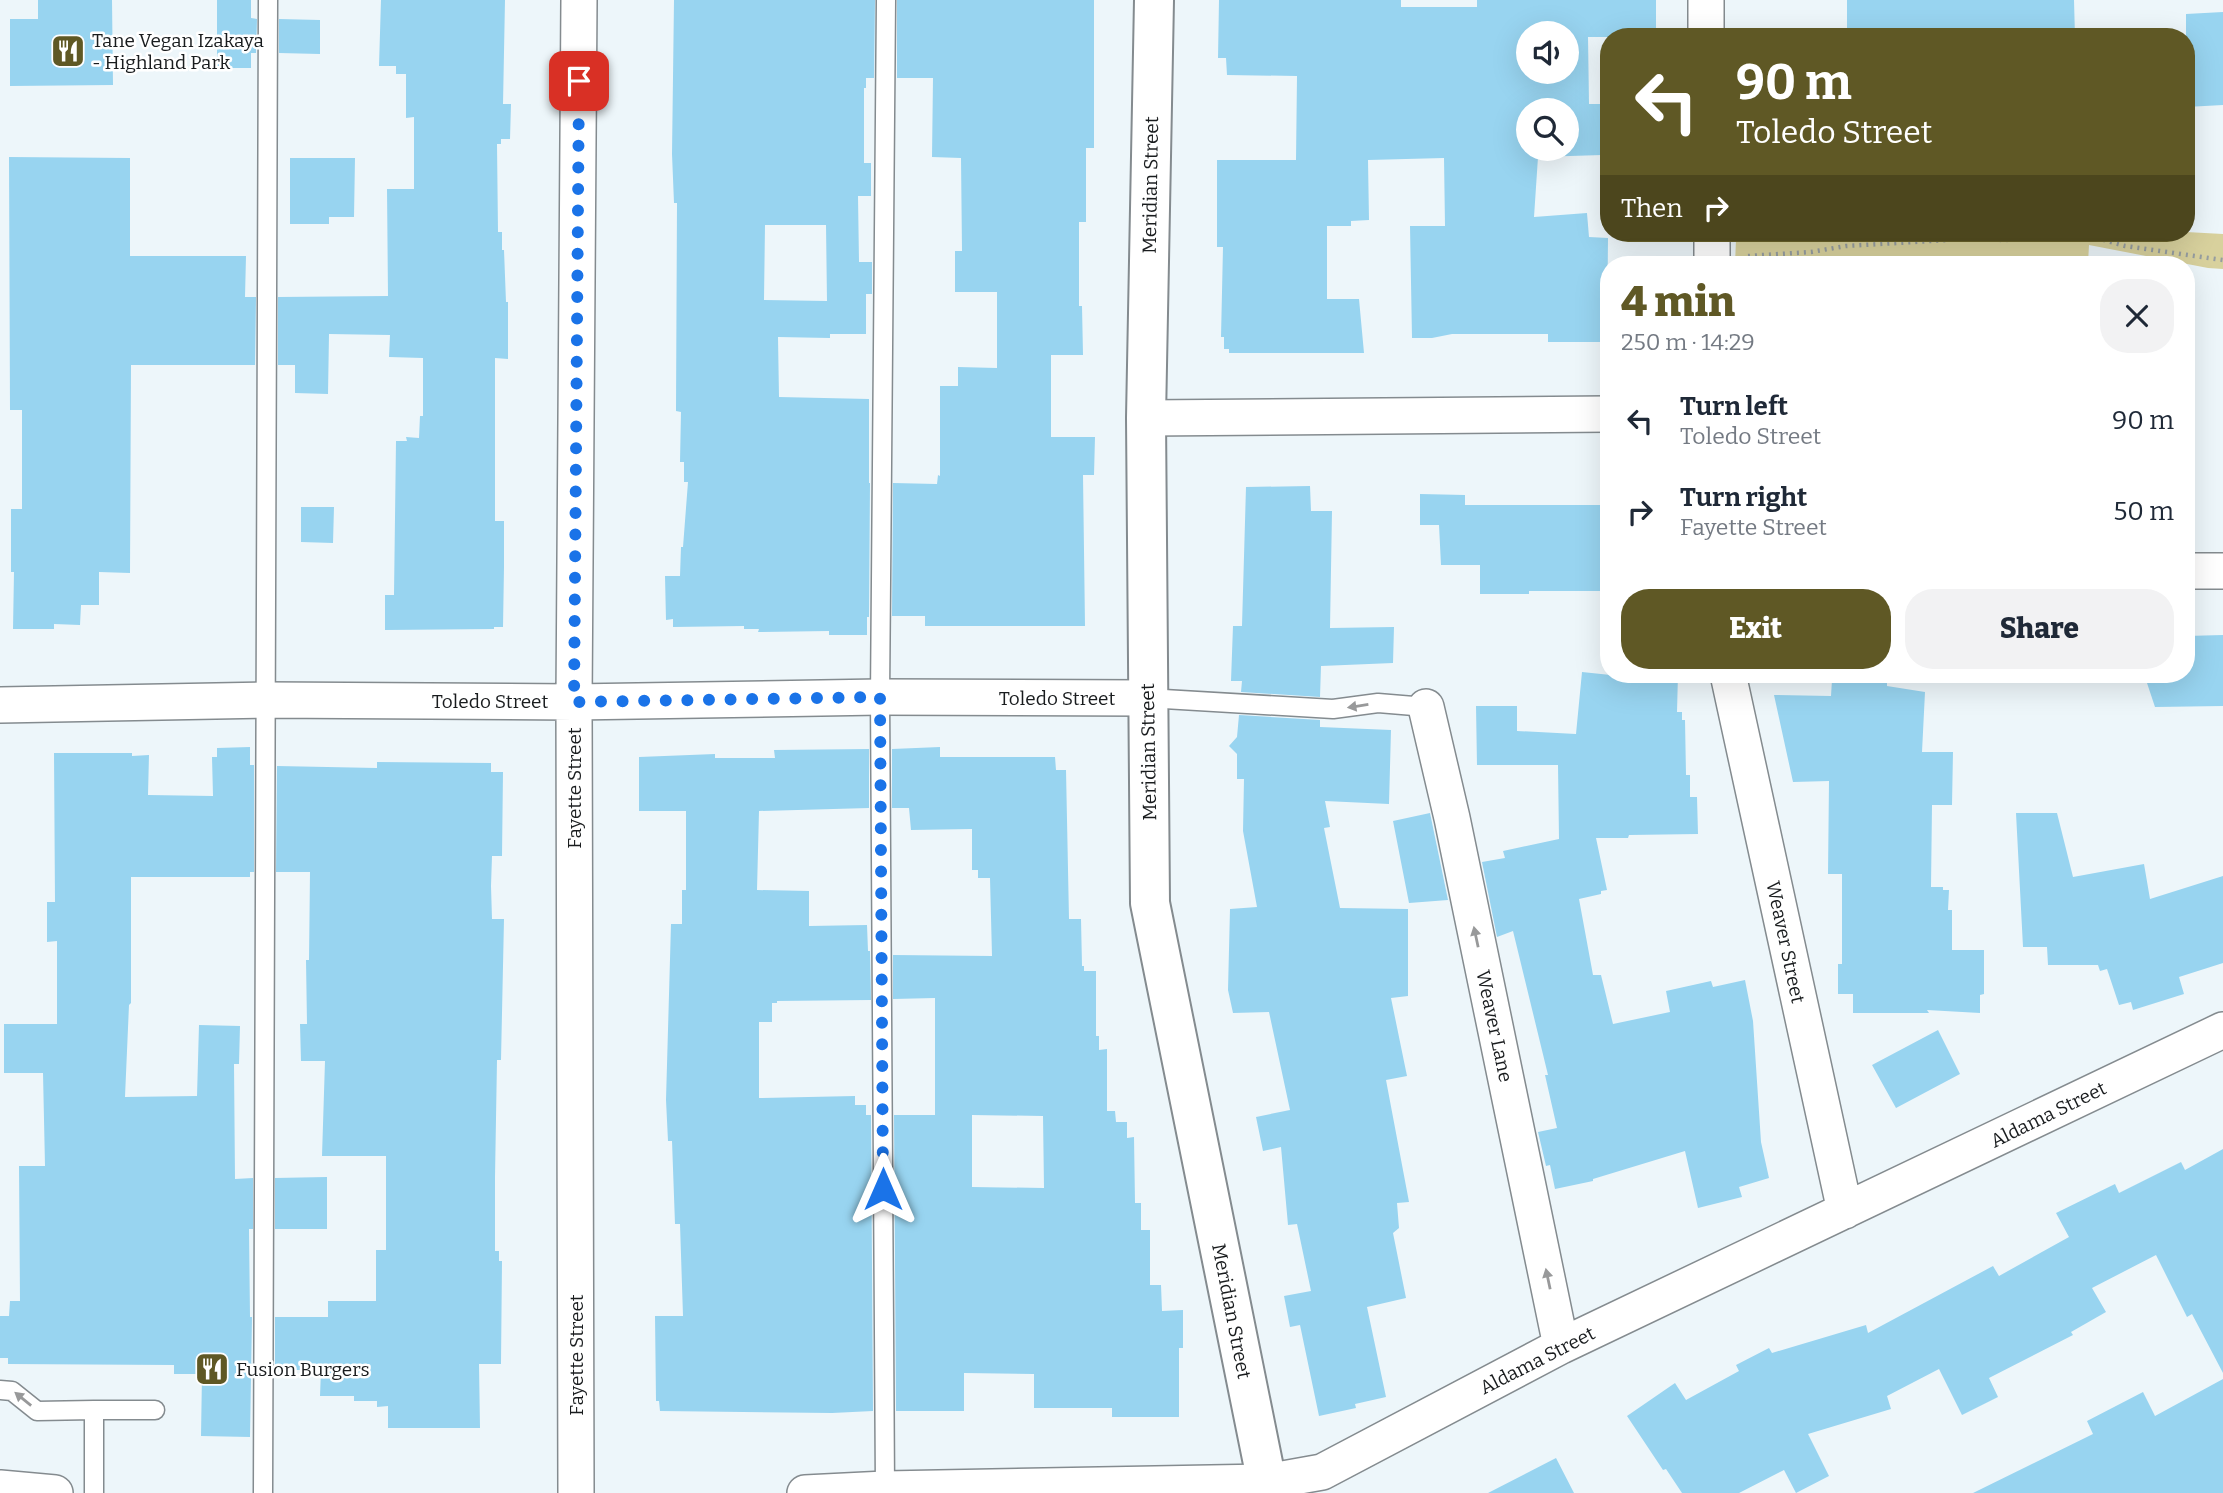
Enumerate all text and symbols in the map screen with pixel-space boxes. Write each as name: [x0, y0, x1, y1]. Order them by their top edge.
map controls: [1516, 21, 1579, 161]
button: sound: [1516, 21, 1579, 84]
place label: Tane Vegan Izakaya - Highland Park: [92, 29, 264, 74]
restaurant icon: Tane Vegan Izakaya - Highland Park: [49, 32, 87, 70]
pin: [549, 51, 609, 111]
text: 90 m: [1736, 53, 1852, 112]
icon: left: [1621, 56, 1712, 147]
icon: arrive: [560, 62, 598, 100]
button: search: [1516, 98, 1579, 161]
text: Toledo Street: [1736, 113, 1932, 151]
street label: Meridian Street: [1138, 116, 1163, 254]
icon: right: [1697, 189, 1735, 227]
text: Then: [1621, 193, 1683, 224]
text: 4 min: [1621, 277, 1735, 327]
button: close: [2100, 279, 2174, 353]
text: 250 m · 14:29: [1621, 328, 1755, 356]
text: Turn left: [1680, 391, 1788, 422]
icon: left: [1621, 402, 1659, 440]
text: 90 m: [2112, 405, 2174, 436]
text: Toledo Street: [1680, 422, 1821, 450]
text: Turn right: [1680, 482, 1807, 513]
icon: right: [1621, 493, 1659, 531]
text: 50 m: [2113, 496, 2174, 527]
text: Fayette Street: [1680, 513, 1827, 541]
button: Exit: [1621, 589, 1891, 669]
button: Share: [1905, 589, 2174, 669]
street label: Meridian Street: [1136, 683, 1161, 821]
street label: Toledo Street: [999, 687, 1115, 710]
street label: Toledo Street: [432, 690, 548, 713]
one-way arrow: [1347, 700, 1369, 711]
street label: Fayette Street: [563, 727, 586, 849]
street label: Weaver Street: [1761, 879, 1810, 1005]
one-way arrow: [1471, 926, 1482, 948]
street label: Weaver Lane: [1471, 968, 1518, 1084]
street label: Aldama Street: [1987, 1076, 2110, 1152]
position arrow: [846, 1152, 920, 1226]
street label: Meridian Street: [1207, 1241, 1256, 1381]
one-way arrow: [1542, 1268, 1553, 1290]
street label: Fayette Street: [565, 1294, 588, 1416]
street label: Aldama Street: [1476, 1322, 1599, 1399]
restaurant icon: Fusion Burgers: [193, 1350, 231, 1388]
place label: Fusion Burgers: [236, 1358, 369, 1381]
one-way arrow: [14, 1392, 32, 1407]

